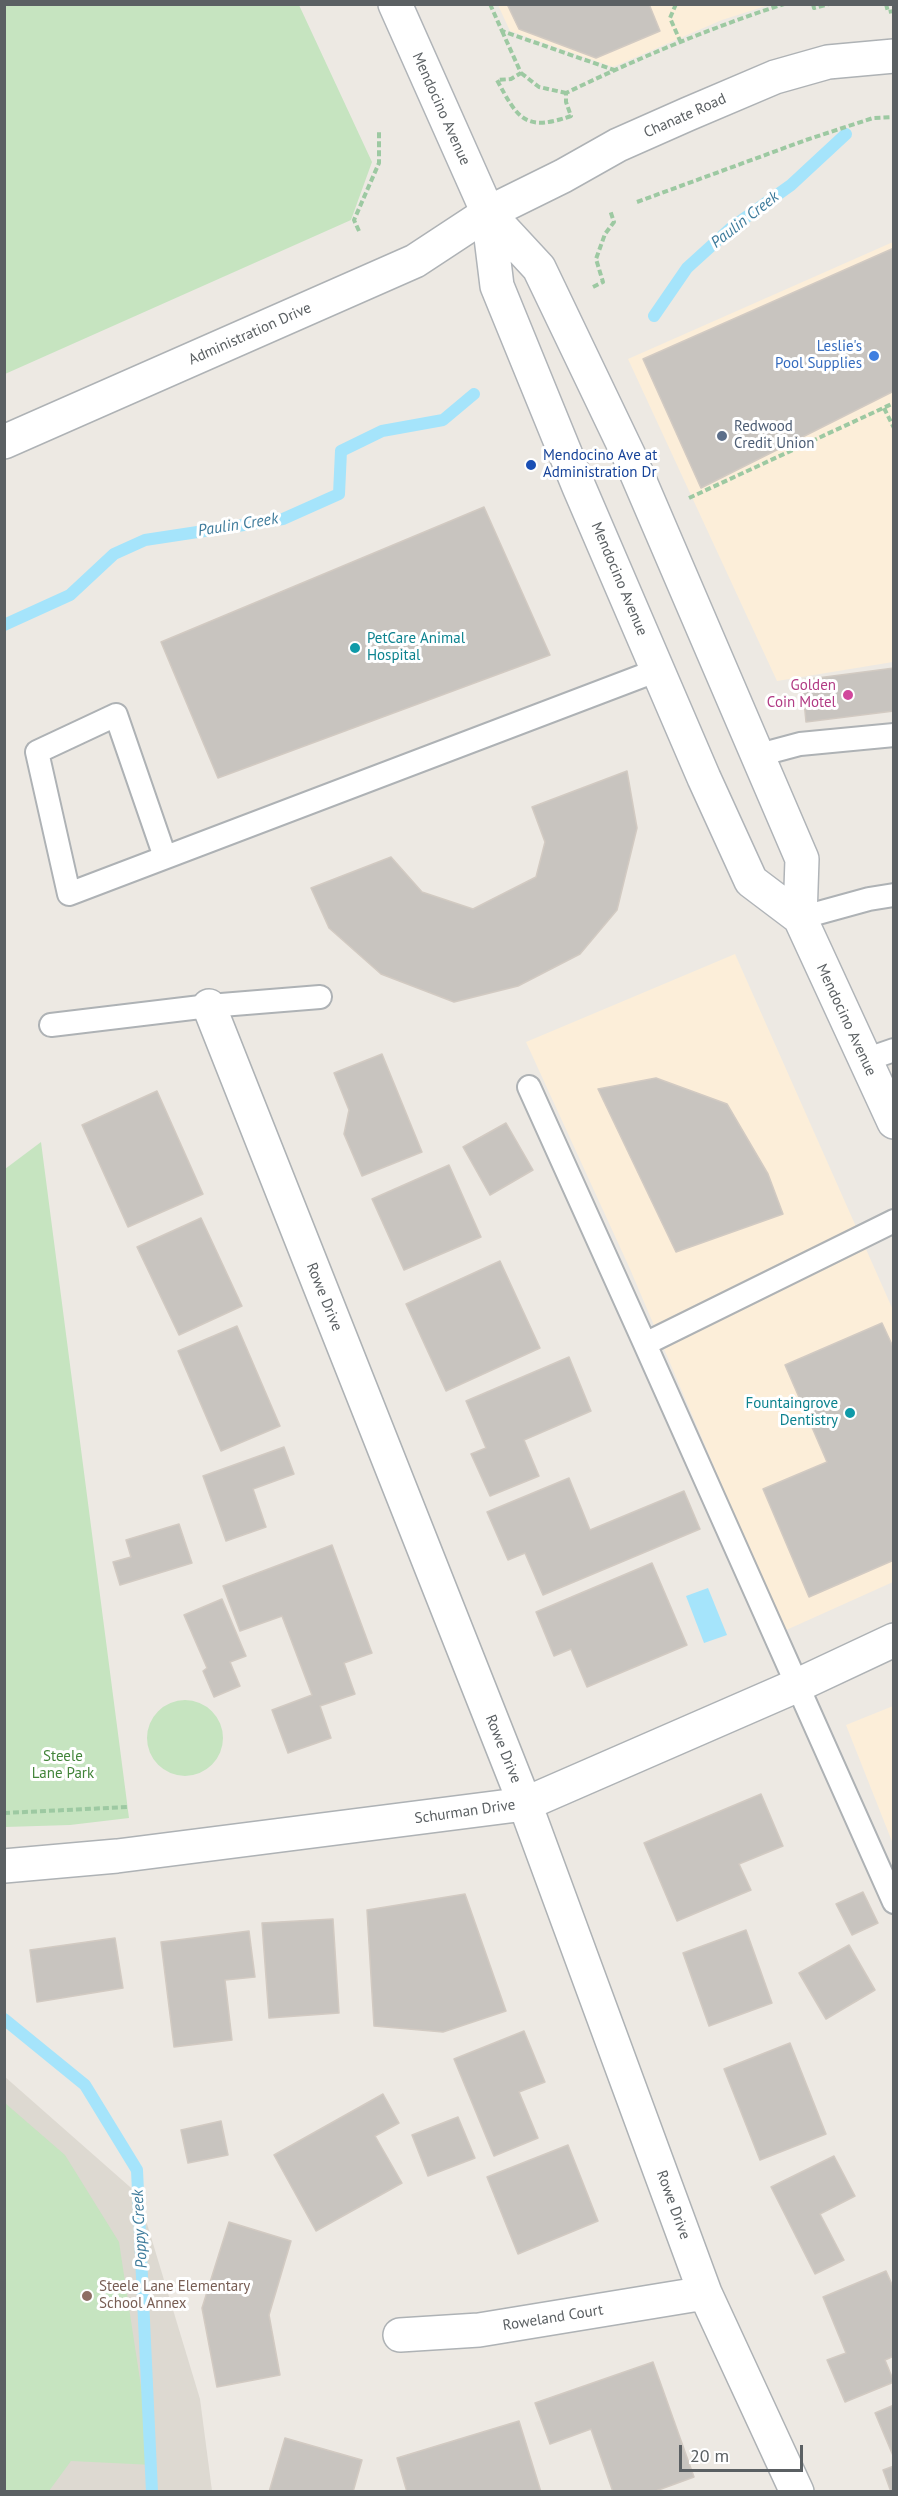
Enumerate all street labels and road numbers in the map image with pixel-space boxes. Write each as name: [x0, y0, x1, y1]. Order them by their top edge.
street label: Mendocino Avenue: [408, 50, 474, 168]
street label: Chanate Road: [641, 90, 729, 142]
street label: Administration Drive: [186, 299, 314, 369]
street label: Mendocino Avenue: [587, 519, 651, 639]
street label: Mendocino Avenue: [812, 961, 880, 1079]
street label: Rowe Drive: [302, 1260, 346, 1334]
street label: Rowe Drive: [481, 1712, 525, 1786]
street label: Schurman Drive: [413, 1796, 517, 1828]
street label: Rowe Drive: [652, 2168, 694, 2242]
street label: Roweland Court: [501, 2301, 605, 2335]

